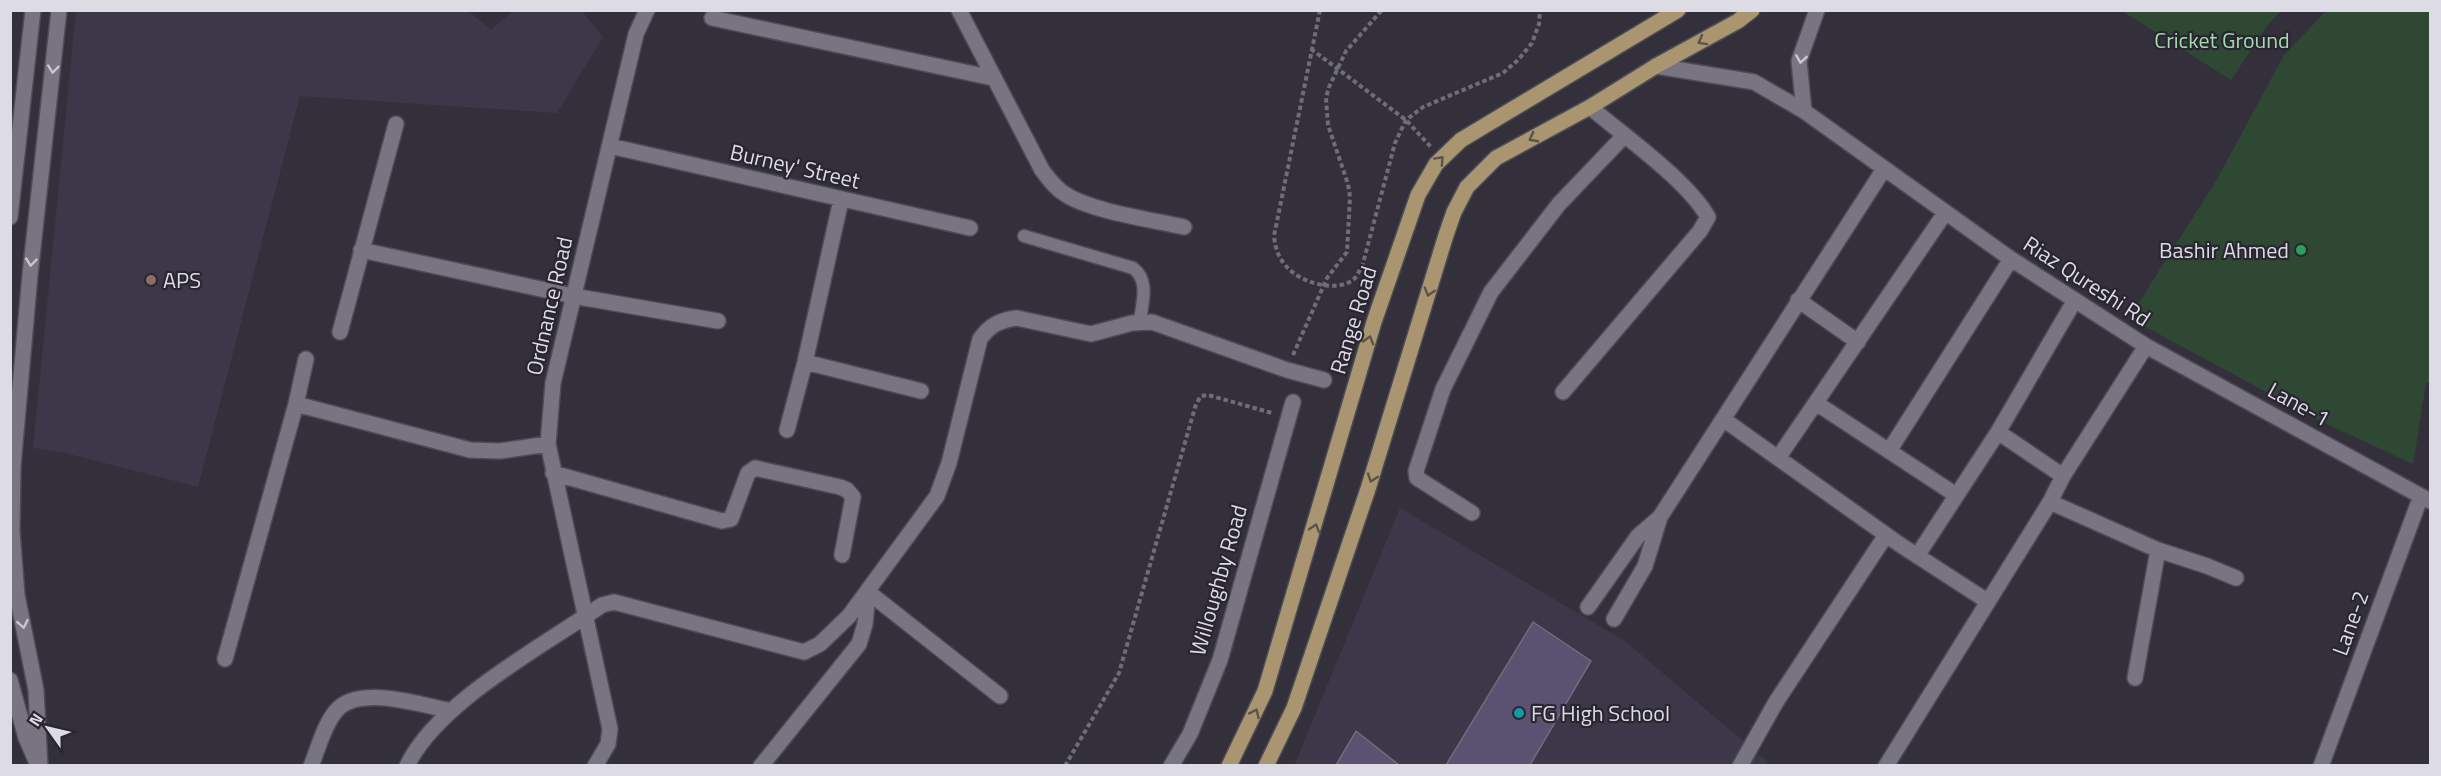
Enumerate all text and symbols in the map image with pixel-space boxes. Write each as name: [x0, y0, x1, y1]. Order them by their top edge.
park label: Cricket Ground: [2154, 23, 2290, 57]
one-way arrow: [1698, 34, 1708, 45]
one-way arrow: [1796, 55, 1808, 64]
one-way arrow: [47, 64, 60, 73]
one-way arrow: [1529, 131, 1539, 142]
street label: Burney' Street: [727, 135, 864, 198]
one-way arrow: [1433, 157, 1444, 168]
street label: Riaz Qureshi Rd: [2017, 227, 2157, 335]
street label: Ordnance Road: [517, 233, 581, 379]
place label: Bashir Ahmed: [2159, 233, 2289, 267]
marker: Bashir Ahmed: [2294, 243, 2308, 257]
one-way arrow: [25, 258, 38, 267]
street label: Range Road: [1320, 262, 1386, 378]
place label: APS: [163, 263, 201, 297]
marker: APS: [144, 273, 158, 287]
one-way arrow: [1424, 286, 1436, 297]
one-way arrow: [1362, 335, 1374, 346]
street label: Lane-1: [2262, 373, 2336, 435]
one-way arrow: [1367, 472, 1379, 483]
street label: Willoughby Road: [1180, 501, 1256, 659]
one-way arrow: [1308, 523, 1320, 534]
street label: Lane-2: [2323, 586, 2377, 660]
one-way arrow: [16, 619, 29, 629]
place label: FG High School: [1531, 696, 1670, 730]
north arrow: [18, 698, 78, 758]
marker: FG High School: [1512, 706, 1526, 720]
text: N: [23, 708, 49, 731]
one-way arrow: [1247, 708, 1259, 719]

